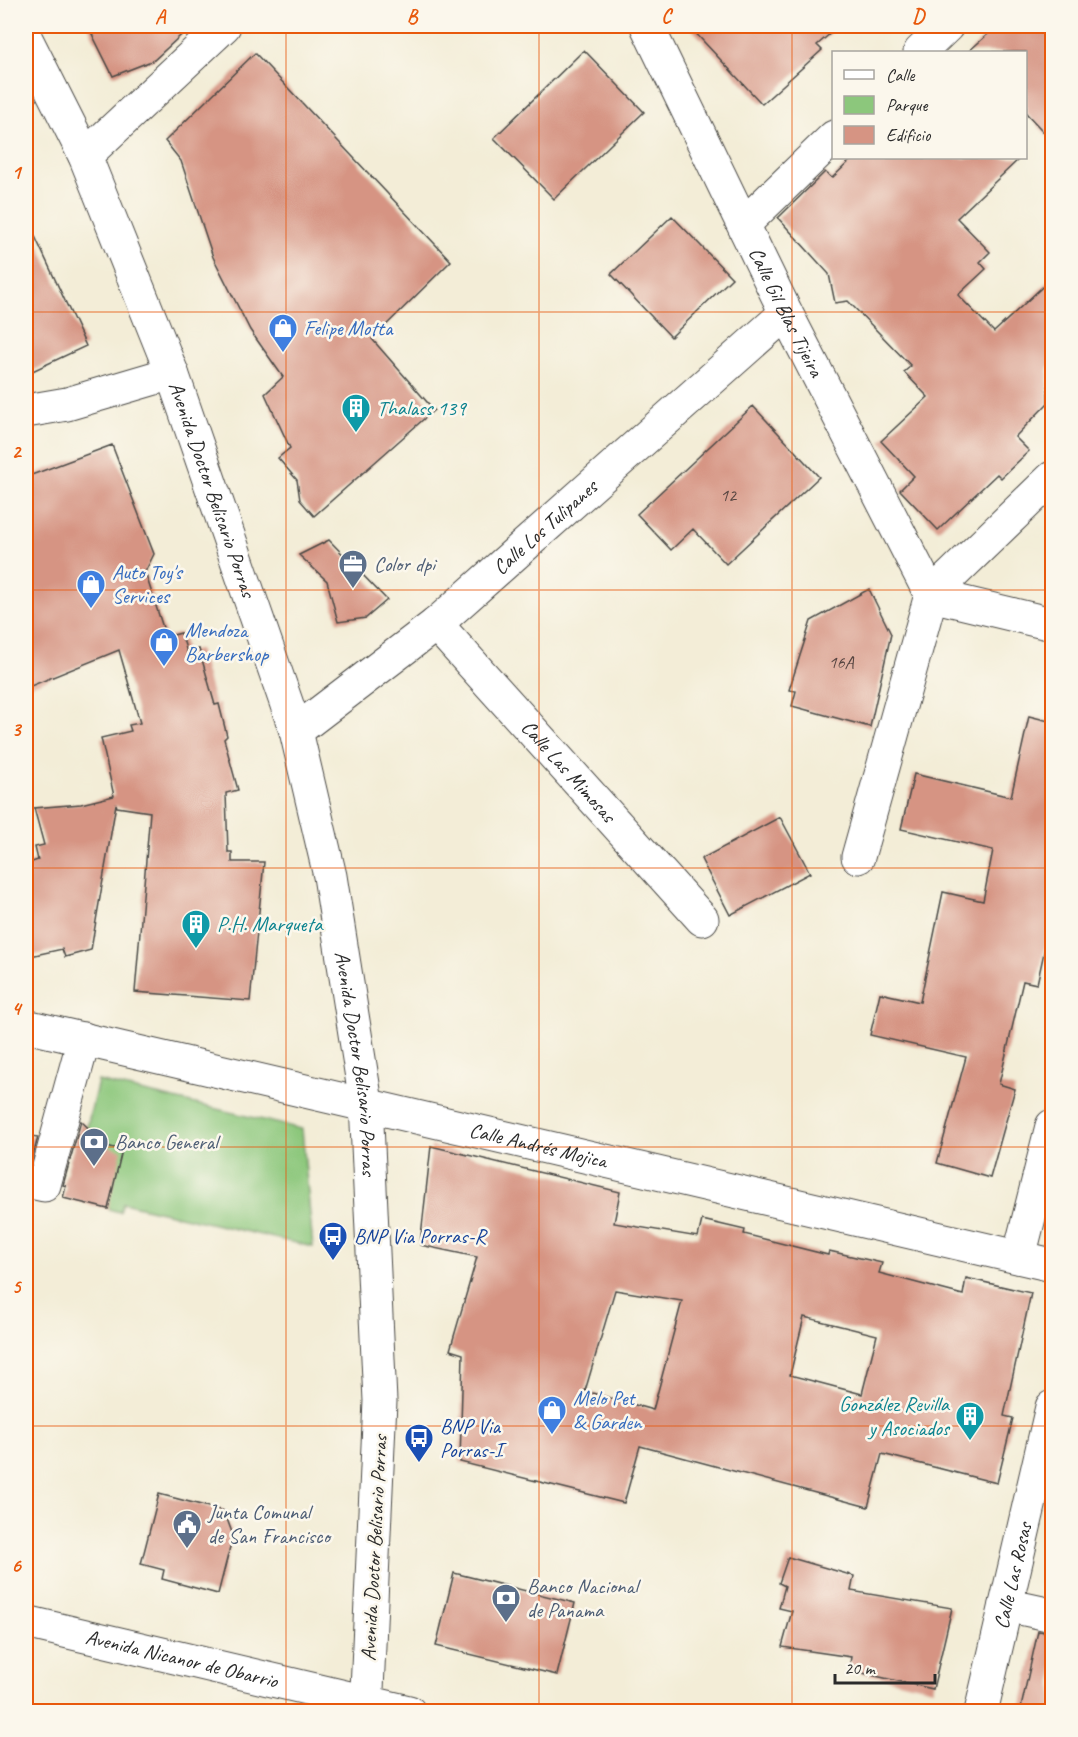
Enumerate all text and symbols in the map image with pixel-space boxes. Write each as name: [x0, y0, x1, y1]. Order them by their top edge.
text: A: [155, 4, 167, 29]
text: B: [407, 4, 419, 29]
text: C: [661, 4, 673, 29]
text: D: [912, 4, 926, 29]
legend: [832, 51, 1027, 159]
text: Calle: [886, 64, 915, 86]
text: Parque: [886, 94, 928, 116]
text: Edificio: [886, 124, 932, 146]
text: 1: [12, 160, 23, 185]
street label: Calle Gil Blas Tijeira: [743, 243, 830, 383]
shop icon: Felipe Motta: [267, 312, 299, 354]
place label: Felipe Motta: [304, 315, 394, 341]
street label: Avenida Doctor Belisario Porras: [163, 378, 262, 602]
building icon: Thalass 139: [340, 392, 372, 434]
place label: Thalass 139: [377, 395, 467, 421]
text: 2: [12, 439, 23, 464]
street label: Calle Los Tulipanes: [488, 473, 604, 580]
house number: 12: [720, 484, 738, 506]
office icon: Color dpi: [337, 548, 369, 590]
place label: Color dpi: [374, 551, 438, 577]
place label: Auto Toy's Services: [112, 559, 184, 609]
shop icon: Auto Toy's Services: [75, 568, 107, 610]
place label: Mendoza Barbershop: [185, 617, 270, 667]
shop icon: Mendoza Barbershop: [148, 626, 180, 668]
house number: 16A: [828, 651, 855, 673]
street label: Calle Las Mimosas: [516, 714, 623, 829]
text: 3: [12, 717, 23, 742]
building icon: P.H. Marqueta: [180, 908, 212, 950]
place label: P.H. Marqueta: [217, 911, 324, 937]
street label: Avenida Doctor Belisario Porras: [329, 949, 382, 1178]
text: 4: [12, 996, 24, 1021]
street label: Calle Andrés Mojica: [467, 1117, 612, 1174]
bank icon: Banco General: [78, 1126, 110, 1168]
place label: Banco General: [115, 1129, 221, 1155]
bus stop icon: BNP Via Porras-R: [317, 1220, 349, 1262]
place label: BNP Via Porras-R: [354, 1223, 488, 1249]
text: 5: [12, 1274, 23, 1299]
place label: Melo Pet & Garden: [573, 1385, 643, 1435]
place label: González Revilla y Asociados: [839, 1391, 951, 1441]
shop icon: Melo Pet & Garden: [536, 1394, 568, 1436]
building icon: González Revilla y Asociados: [954, 1400, 986, 1442]
place label: BNP Via Porras-I: [440, 1413, 507, 1463]
bus stop icon: BNP Via Porras-I: [403, 1422, 435, 1464]
street label: Avenida Doctor Belisario Porras: [355, 1433, 393, 1662]
place label: Junta Comunal de San Francisco: [207, 1499, 332, 1549]
public building icon: Junta Comunal de San Francisco: [171, 1508, 203, 1550]
street label: Calle Las Rosas: [988, 1518, 1038, 1631]
text: 6: [11, 1553, 22, 1578]
place label: Banco Nacional de Panama: [527, 1573, 641, 1623]
bank icon: Banco Nacional de Panama: [490, 1582, 522, 1624]
street label: Avenida Nicanor de Obarrio: [83, 1623, 282, 1694]
scale bar: [835, 1647, 936, 1685]
text: 20 m: [844, 1657, 877, 1679]

